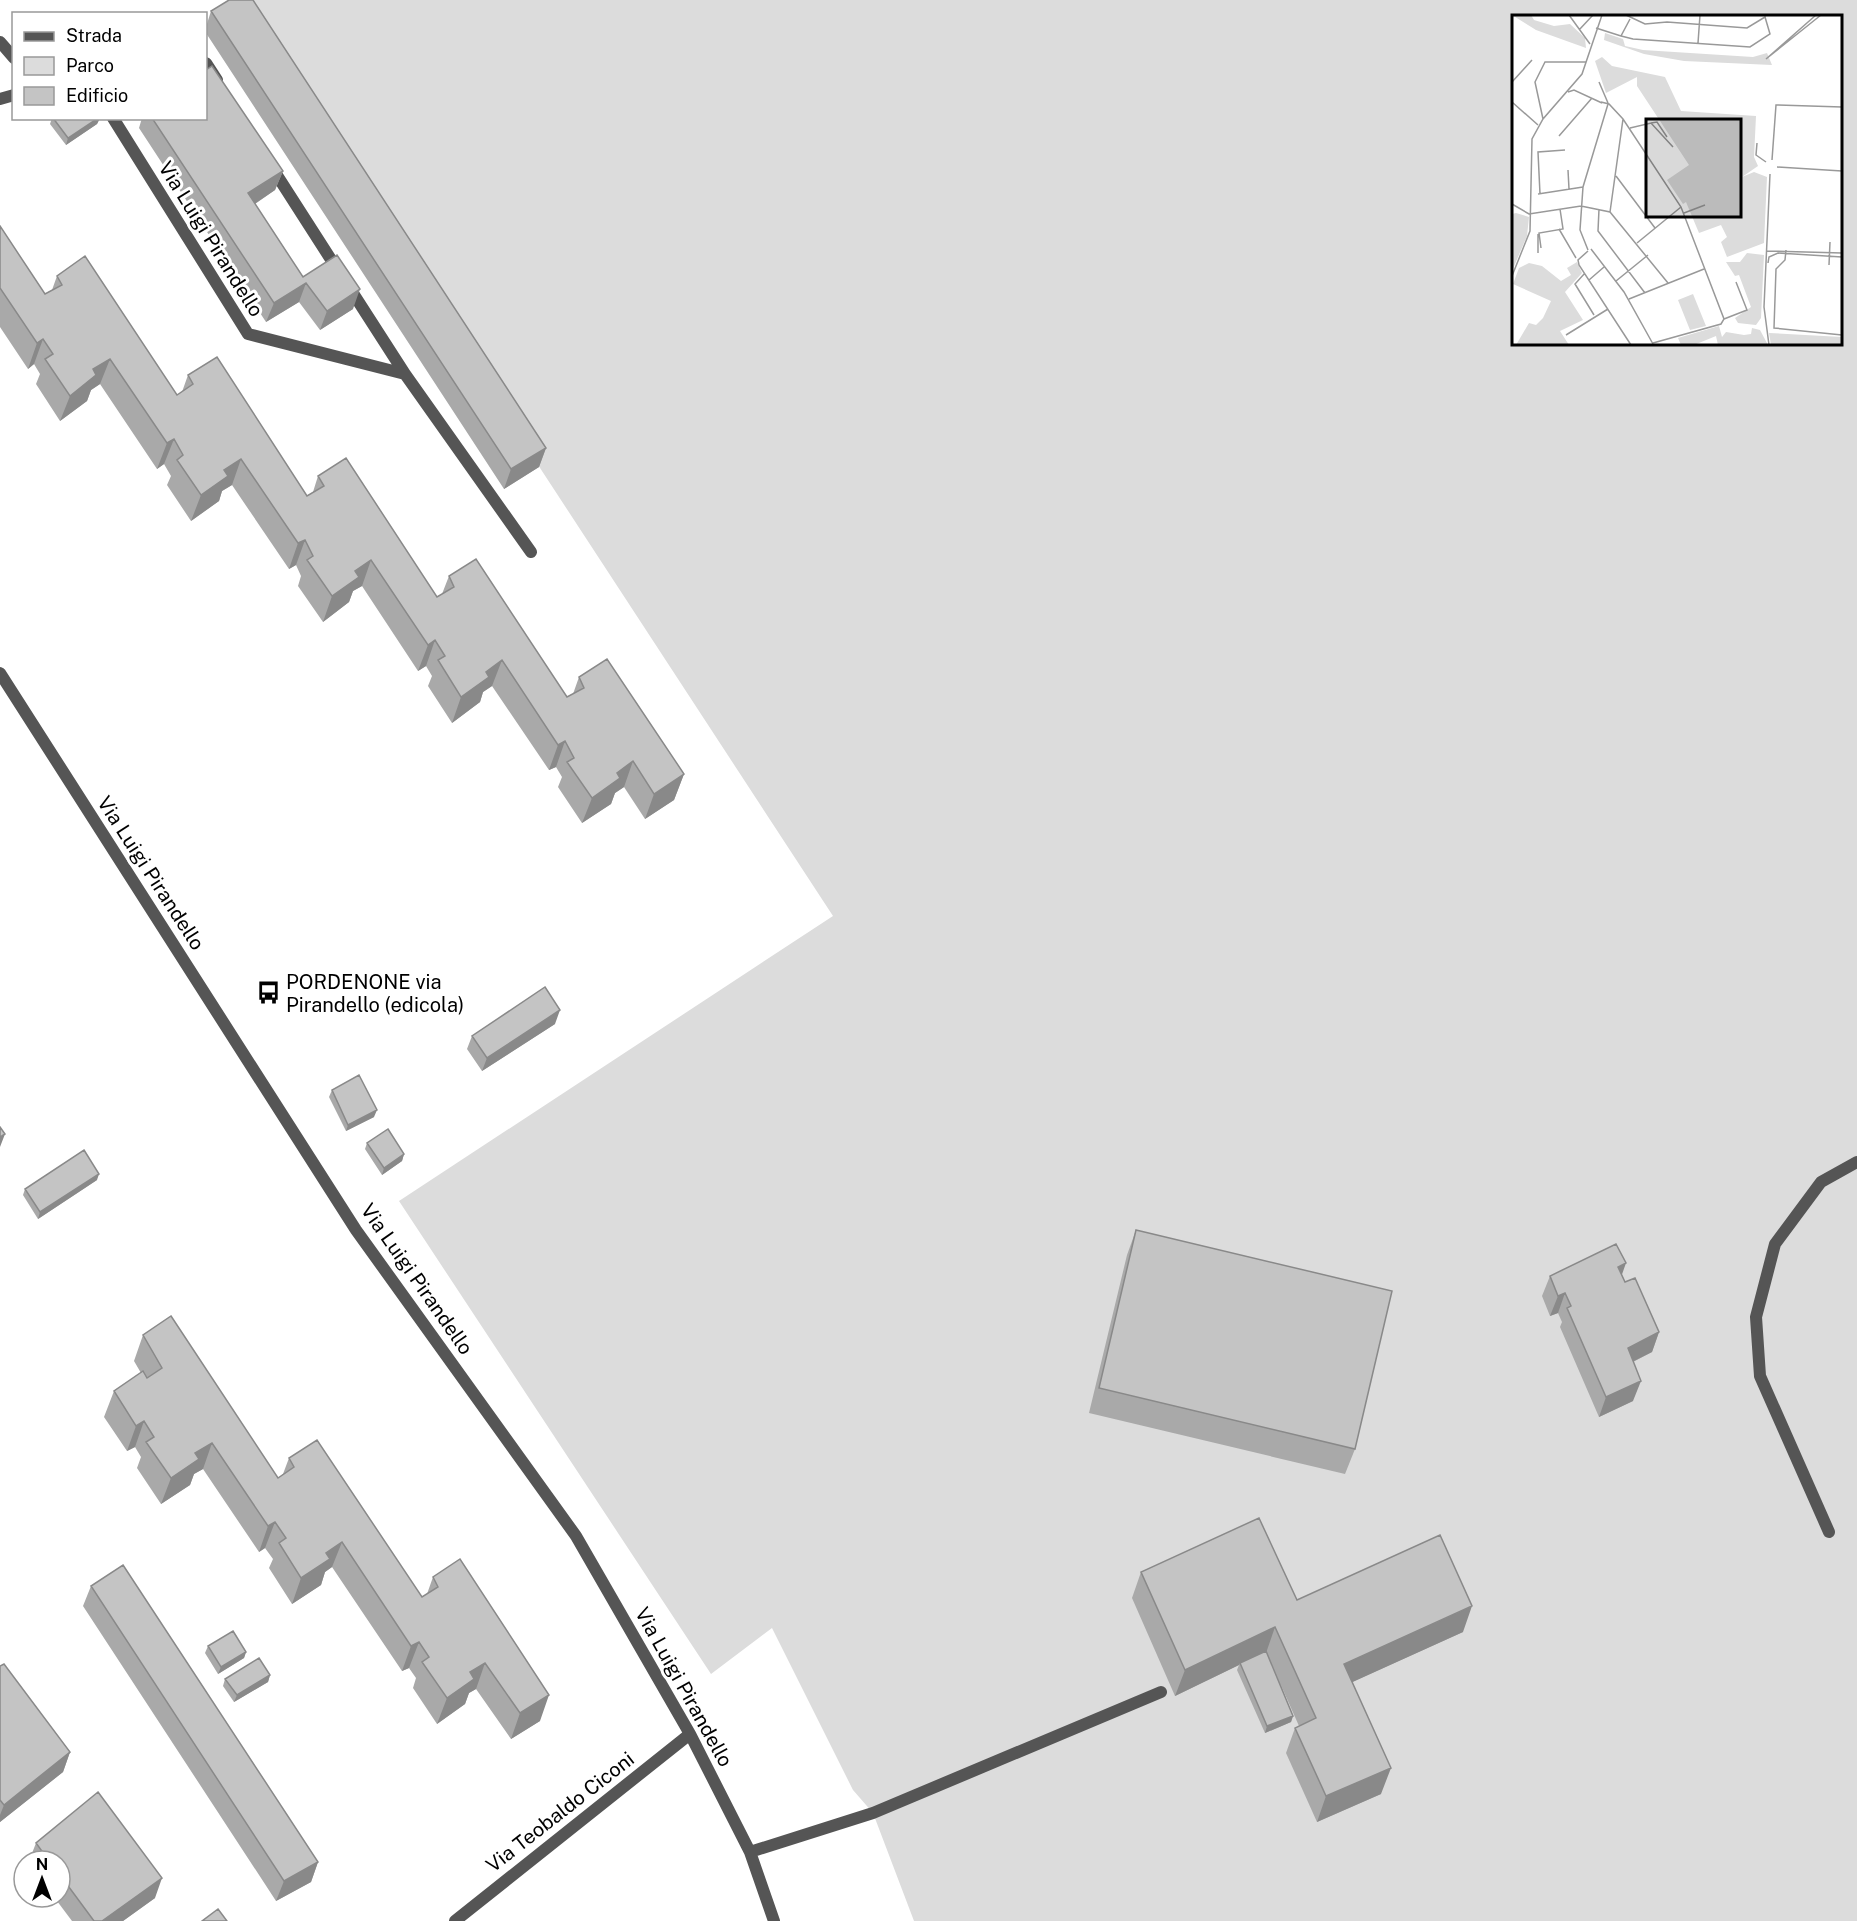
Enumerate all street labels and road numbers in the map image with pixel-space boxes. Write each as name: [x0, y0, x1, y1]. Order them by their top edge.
street label: Via Luigi Pirandello: [154, 157, 268, 321]
street label: Via Luigi Pirandello: [92, 792, 210, 954]
street label: Via Luigi Pirandello: [356, 1199, 478, 1359]
street label: Via Luigi Pirandello: [630, 1603, 738, 1771]
street label: Via Teobaldo Ciconi: [481, 1747, 639, 1877]

